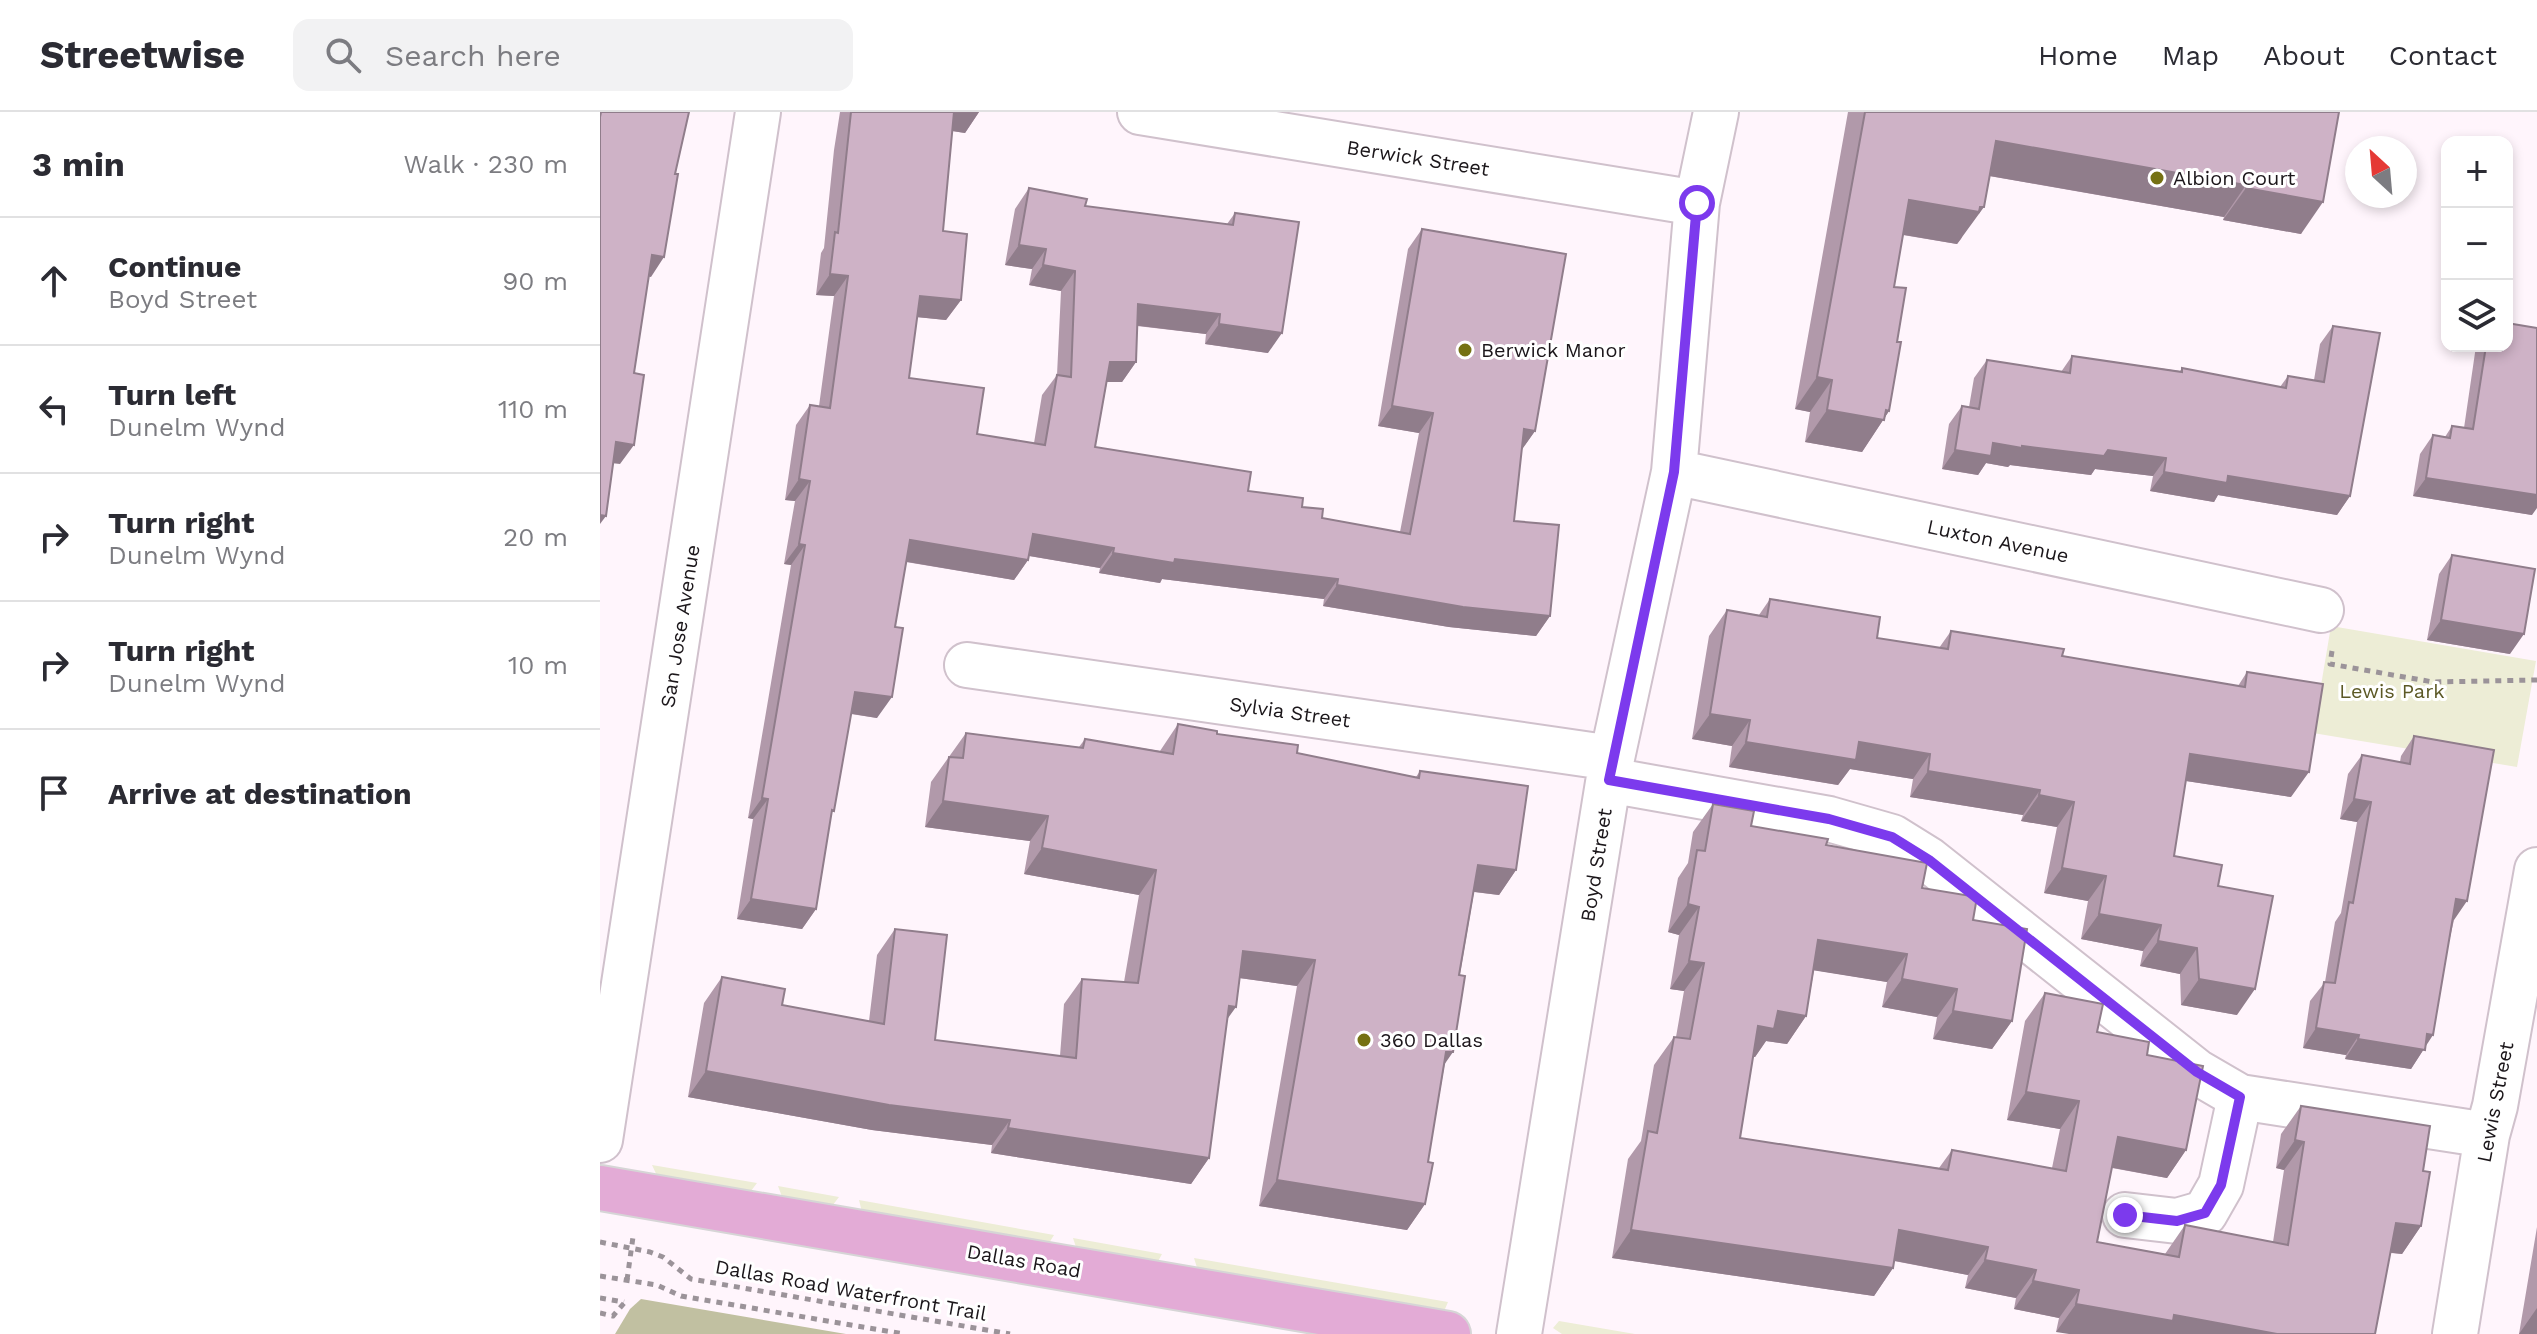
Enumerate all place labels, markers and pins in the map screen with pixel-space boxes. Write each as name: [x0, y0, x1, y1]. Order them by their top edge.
place label: Albion Court: [2173, 166, 2296, 190]
marker: Albion Court: [2148, 169, 2166, 187]
place label: Berwick Manor: [1481, 338, 1626, 362]
marker: Berwick Manor: [1456, 341, 1474, 359]
place label: 360 Dallas: [1380, 1028, 1483, 1052]
marker: 360 Dallas: [1355, 1031, 1373, 1049]

